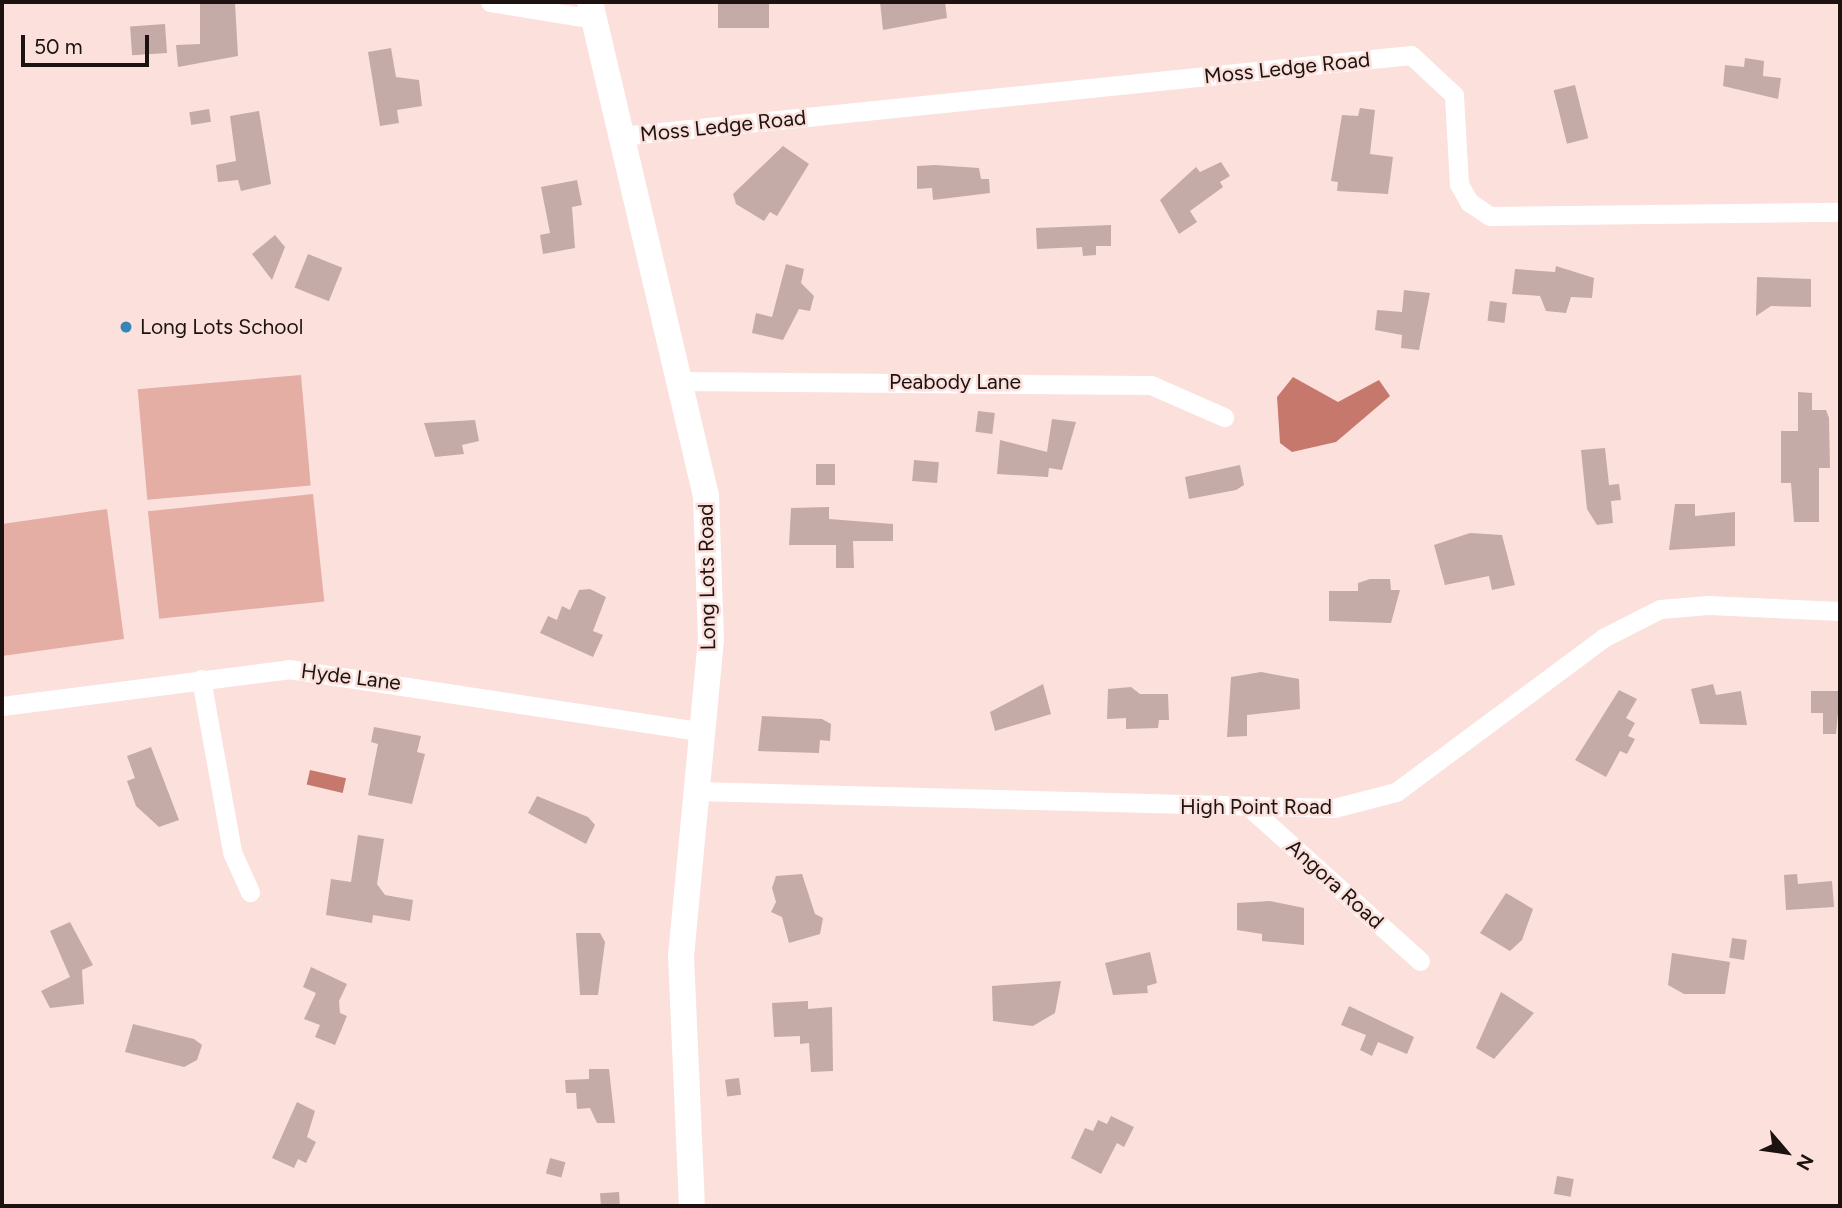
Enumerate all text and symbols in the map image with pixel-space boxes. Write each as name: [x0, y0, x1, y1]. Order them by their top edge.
scale bar: [24, 21, 152, 65]
text: 50 m: [34, 34, 83, 59]
street label: Moss Ledge Road: [1203, 47, 1371, 89]
street label: Moss Ledge Road: [639, 105, 807, 147]
place label: Long Lots School: [140, 314, 303, 340]
marker: Long Lots School: [118, 319, 134, 335]
street label: Peabody Lane: [889, 369, 1021, 395]
street label: Long Lots Road: [693, 503, 721, 651]
street label: Hyde Lane: [300, 658, 402, 696]
street label: High Point Road: [1180, 794, 1332, 820]
street label: Angora Road: [1281, 834, 1389, 934]
north arrow: [1751, 1117, 1821, 1187]
text: N: [1791, 1150, 1818, 1174]

